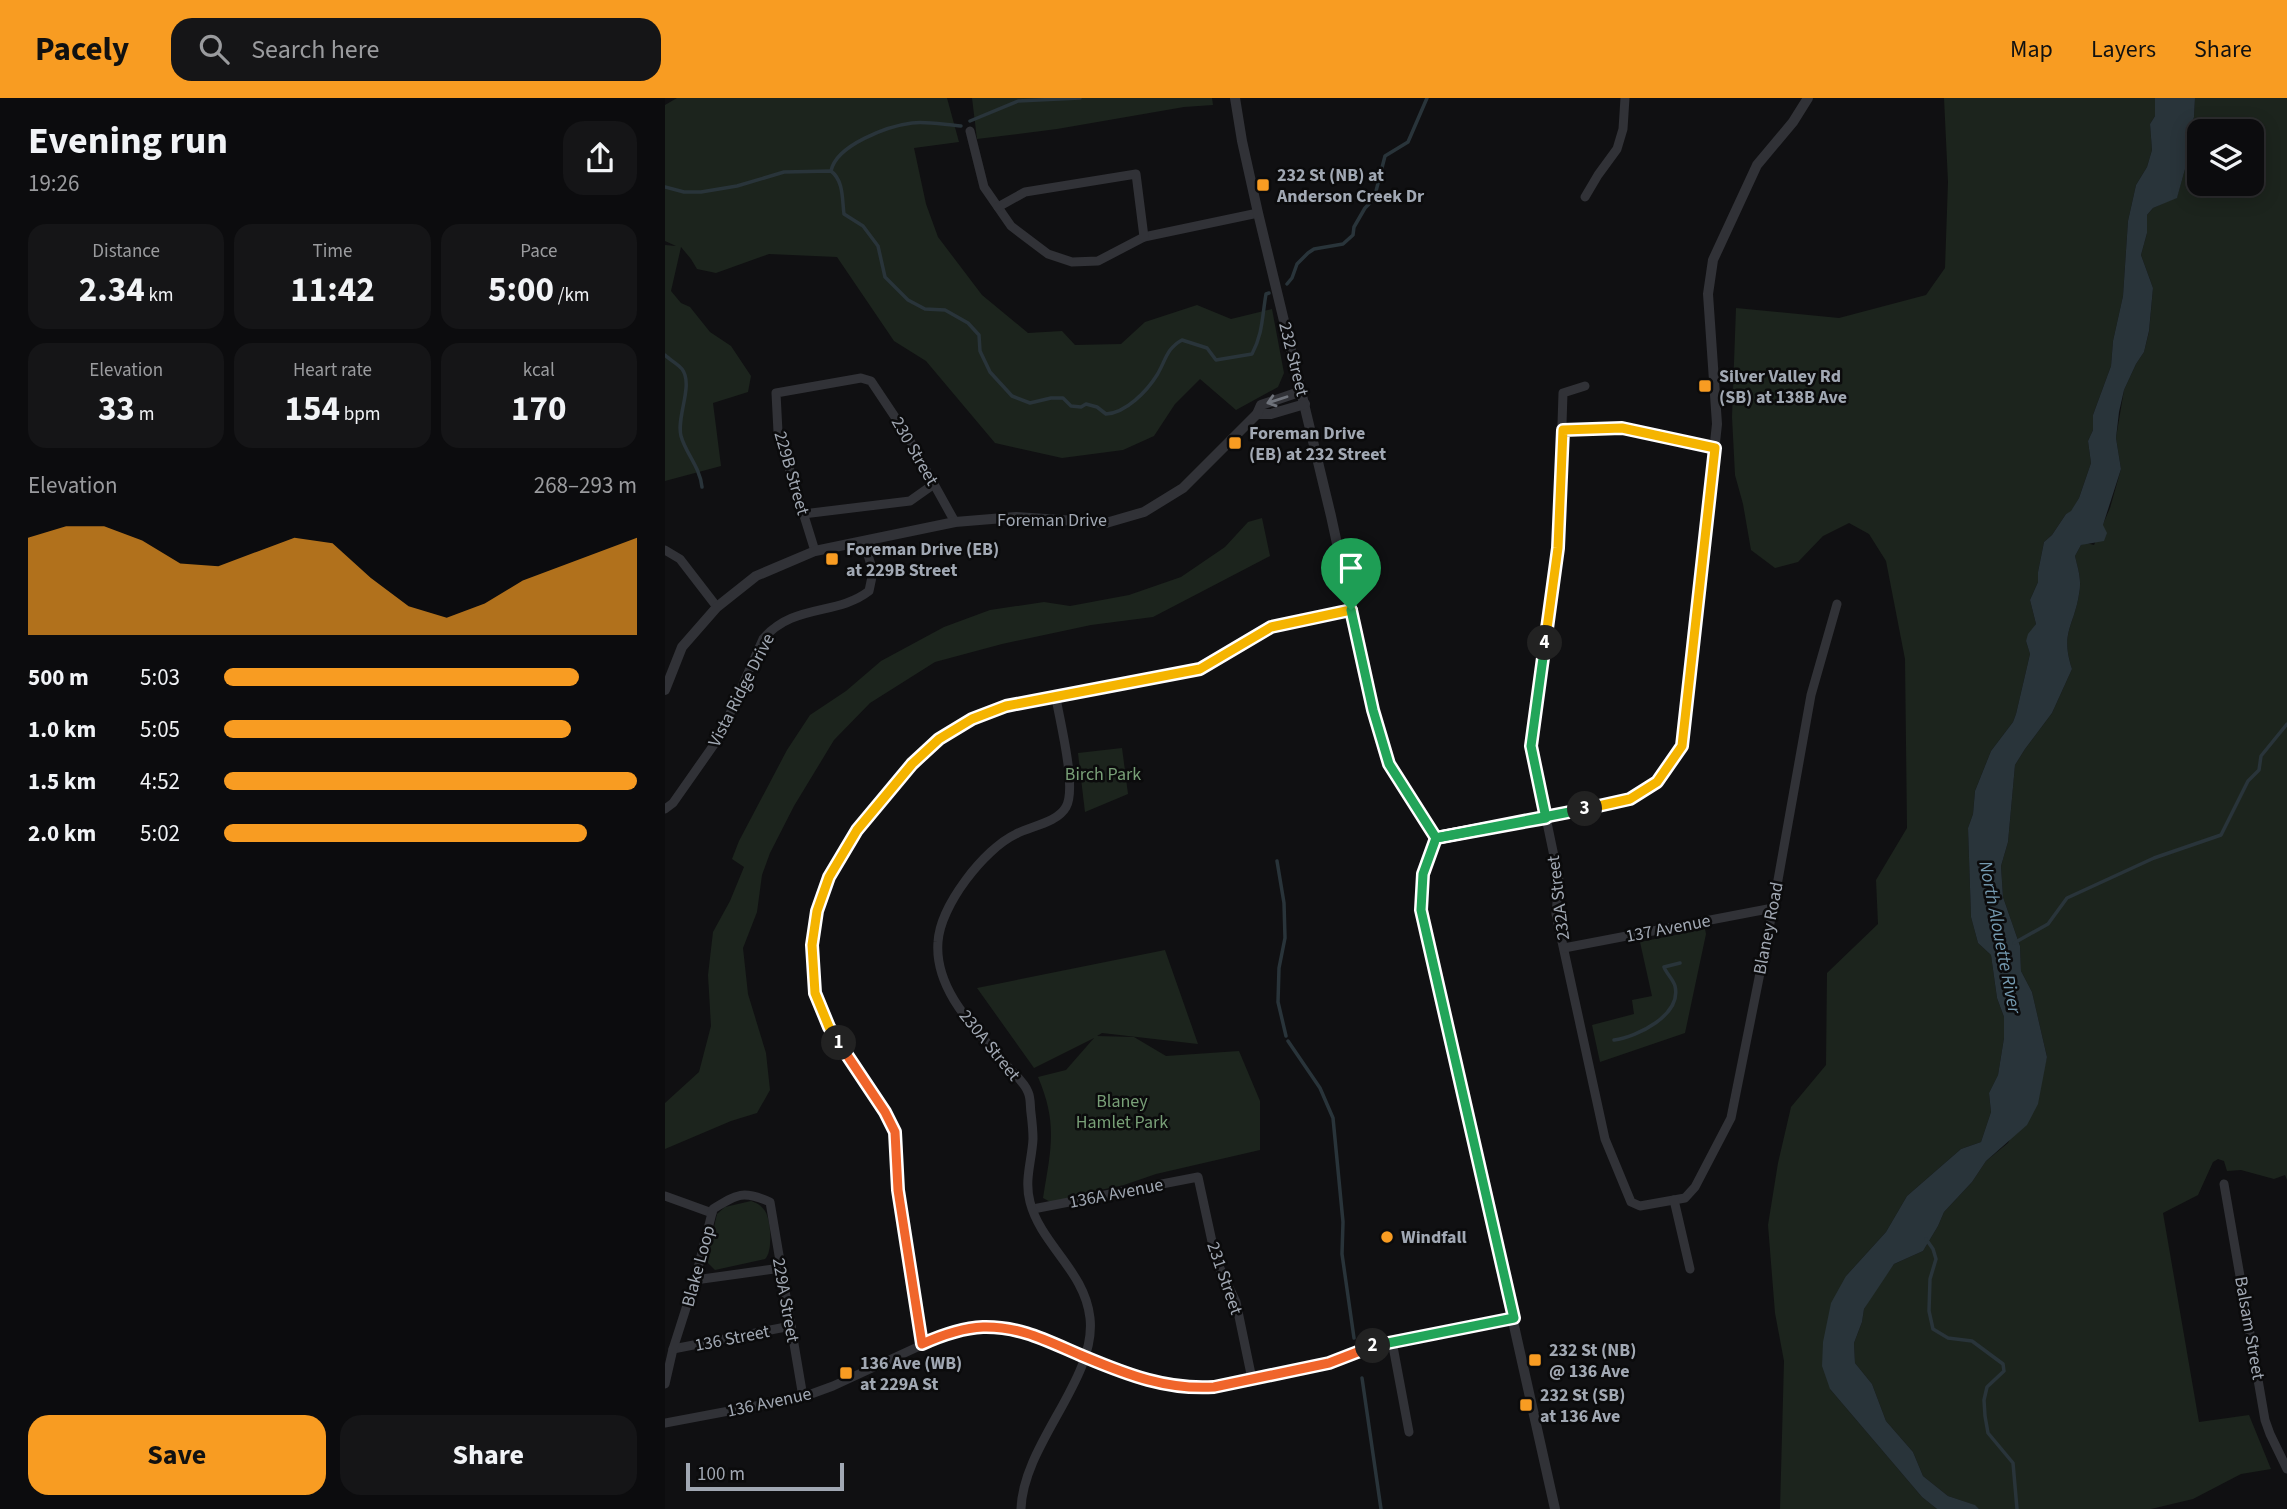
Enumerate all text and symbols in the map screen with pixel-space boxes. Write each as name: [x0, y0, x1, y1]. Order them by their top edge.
search box: [171, 18, 661, 81]
text: Pacely: [35, 26, 129, 73]
icon: search: [195, 30, 233, 68]
text: Search here: [251, 31, 379, 68]
text: Map: [2010, 32, 2053, 67]
text: Layers: [2091, 32, 2156, 67]
text: Share: [2194, 32, 2252, 67]
text: Evening run: [28, 114, 228, 168]
map controls: [2187, 119, 2264, 196]
button: layers: [2187, 119, 2264, 196]
button: share: [563, 121, 637, 195]
place label: 232 St (NB) at Anderson Creek Dr: [1276, 163, 1425, 209]
text: 19:26: [28, 167, 79, 200]
marker: 232 St (NB) at Anderson Creek Dr: [1255, 177, 1271, 193]
text: Distance: [92, 238, 160, 265]
text: Time: [312, 238, 353, 265]
text: Pace: [520, 238, 557, 265]
text: 2.34: [79, 265, 145, 315]
text: 11:42: [290, 265, 375, 315]
text: 5:00: [488, 265, 554, 315]
text: km: [145, 282, 174, 309]
text: /km: [554, 282, 590, 309]
street label: 232 Street: [1272, 319, 1315, 399]
text: Elevation: [89, 357, 163, 384]
text: Heart rate: [293, 357, 372, 384]
text: kcal: [523, 357, 555, 384]
place label: Silver Valley Rd (SB) at 138B Ave: [1719, 364, 1847, 410]
marker: Silver Valley Rd (SB) at 138B Ave: [1697, 378, 1713, 394]
text: 33: [98, 384, 135, 434]
text: 154: [284, 384, 340, 434]
text: 170: [511, 384, 567, 434]
one-way arrow: [1266, 394, 1288, 407]
text: m: [135, 401, 154, 428]
text: bpm: [340, 401, 381, 428]
street label: 230 Street: [885, 412, 944, 490]
place label: Foreman Drive (EB) at 232 Street: [1249, 421, 1386, 467]
street label: 229B Street: [768, 428, 815, 518]
marker: Foreman Drive (EB) at 232 Street: [1227, 435, 1243, 451]
text: Elevation: [28, 469, 118, 502]
text: 268–293 m: [534, 469, 637, 502]
street label: Foreman Drive: [997, 508, 1107, 533]
place label: Foreman Drive (EB) at 229B Street: [846, 537, 999, 583]
pin: [1321, 538, 1381, 610]
icon: arrive: [1332, 549, 1370, 587]
marker: Foreman Drive (EB) at 229B Street: [824, 551, 840, 567]
pin: 4: [1527, 626, 1563, 660]
street label: Vista Ridge Drive: [702, 629, 781, 751]
text: 4: [1539, 629, 1550, 656]
text: 500 m: [28, 661, 89, 694]
text: 5:03: [140, 661, 180, 694]
text: 1.0 km: [28, 713, 96, 746]
text: 5:05: [140, 713, 180, 746]
park label: Birch Park: [1065, 762, 1141, 787]
text: 1.5 km: [28, 765, 96, 798]
text: 4:52: [140, 765, 180, 798]
pin: 3: [1567, 792, 1602, 826]
text: 3: [1579, 795, 1590, 822]
text: 2.0 km: [28, 817, 96, 850]
text: 5:02: [140, 817, 180, 850]
street label: 232A Street: [1541, 854, 1576, 942]
water label: North Alouette River: [1971, 859, 2028, 1017]
street label: Blaney Road: [1747, 880, 1790, 977]
street label: 137 Avenue: [1624, 908, 1713, 949]
street label: 230A Street: [953, 1004, 1026, 1086]
pin: 1: [821, 1026, 857, 1060]
text: 1: [833, 1029, 844, 1056]
park label: Blaney Hamlet Park: [1076, 1089, 1168, 1135]
street label: 136A Avenue: [1067, 1172, 1166, 1215]
street label: Blake Loop: [676, 1223, 721, 1310]
place label: Windfall: [1401, 1225, 1467, 1250]
marker: Windfall: [1379, 1229, 1395, 1245]
street label: 231 Street: [1200, 1238, 1249, 1318]
street label: 229A Street: [766, 1256, 805, 1344]
street label: Balsam Street: [2228, 1274, 2271, 1382]
street label: 136 Street: [693, 1319, 772, 1358]
pin: 2: [1355, 1328, 1391, 1364]
text: 2: [1367, 1332, 1378, 1359]
place label: 232 St (NB) @ 136 Ave: [1549, 1338, 1636, 1384]
place label: 136 Ave (WB) at 229A St: [860, 1351, 962, 1397]
marker: 232 St (NB) @ 136 Ave: [1527, 1352, 1543, 1368]
marker: 136 Ave (WB) at 229A St: [838, 1365, 854, 1381]
street label: 136 Avenue: [724, 1381, 814, 1424]
place label: 232 St (SB) at 136 Ave: [1540, 1383, 1625, 1429]
marker: 232 St (SB) at 136 Ave: [1518, 1397, 1534, 1413]
button: Save: [28, 1415, 326, 1495]
button: Share: [340, 1415, 637, 1495]
scale bar: [686, 1460, 843, 1492]
text: 100 m: [697, 1461, 745, 1488]

